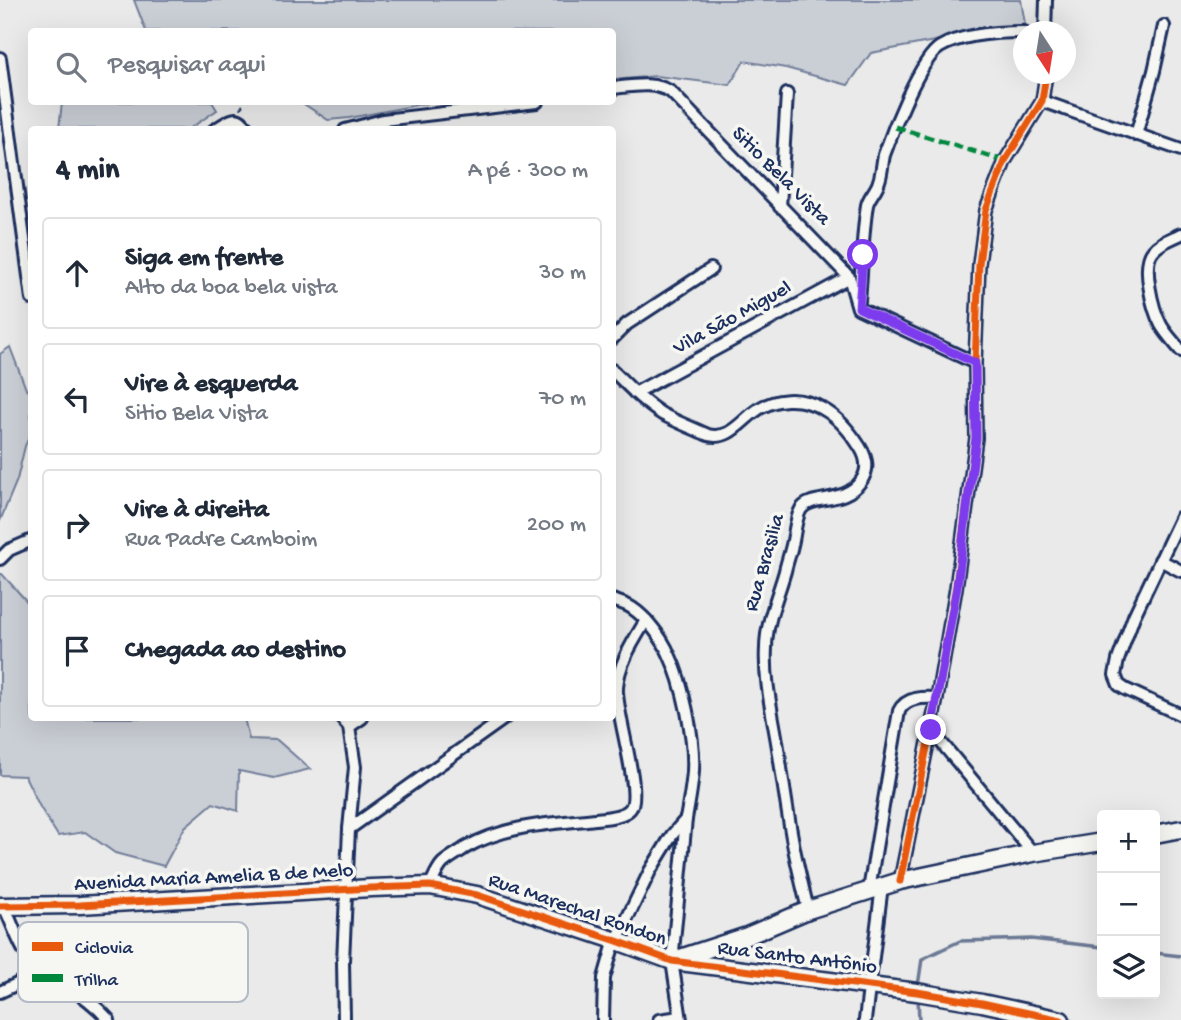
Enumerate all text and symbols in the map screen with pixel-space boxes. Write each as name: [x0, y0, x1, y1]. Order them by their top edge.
north arrow: [1013, 21, 1076, 84]
search box: [28, 28, 616, 105]
icon: search: [52, 48, 90, 86]
text: Pesquisar aqui: [108, 51, 266, 82]
street label: Sitio Bela Vista: [725, 122, 836, 233]
text: 4 min: [56, 154, 119, 189]
text: A pé · 300 m: [468, 158, 588, 185]
route start: [847, 239, 878, 270]
text: Siga em frente: [125, 244, 283, 275]
icon: ahead: [58, 254, 96, 292]
text: 30 m: [539, 260, 586, 287]
text: Alto da boa bela vista: [125, 275, 337, 302]
street label: Vila São Miguel: [669, 276, 796, 362]
text: Vire à esquerda: [125, 370, 298, 401]
icon: left: [58, 380, 96, 418]
text: 70 m: [539, 386, 586, 413]
text: Sitio Bela Vista: [125, 401, 268, 428]
text: Vire à direita: [125, 496, 269, 527]
icon: right: [58, 506, 96, 544]
street label: Rua Brasilia: [740, 510, 792, 615]
text: 200 m: [527, 512, 586, 539]
text: Rua Padre Camboim: [125, 527, 317, 554]
icon: arrive: [58, 632, 96, 670]
text: Chegada ao destino: [125, 636, 346, 667]
route end: [915, 714, 946, 745]
map controls: [1097, 810, 1160, 999]
button: +: [1097, 810, 1160, 873]
street label: Avenida Maria Amelia B de Melo: [74, 859, 354, 899]
street label: Rua Marechal Rondon: [485, 869, 669, 953]
button: −: [1097, 873, 1160, 936]
legend: [18, 922, 248, 1002]
button: layers: [1097, 936, 1160, 999]
street label: Rua Santo Antônio: [716, 937, 878, 981]
text: Ciclovia: [75, 938, 134, 961]
text: Trilha: [74, 970, 120, 993]

